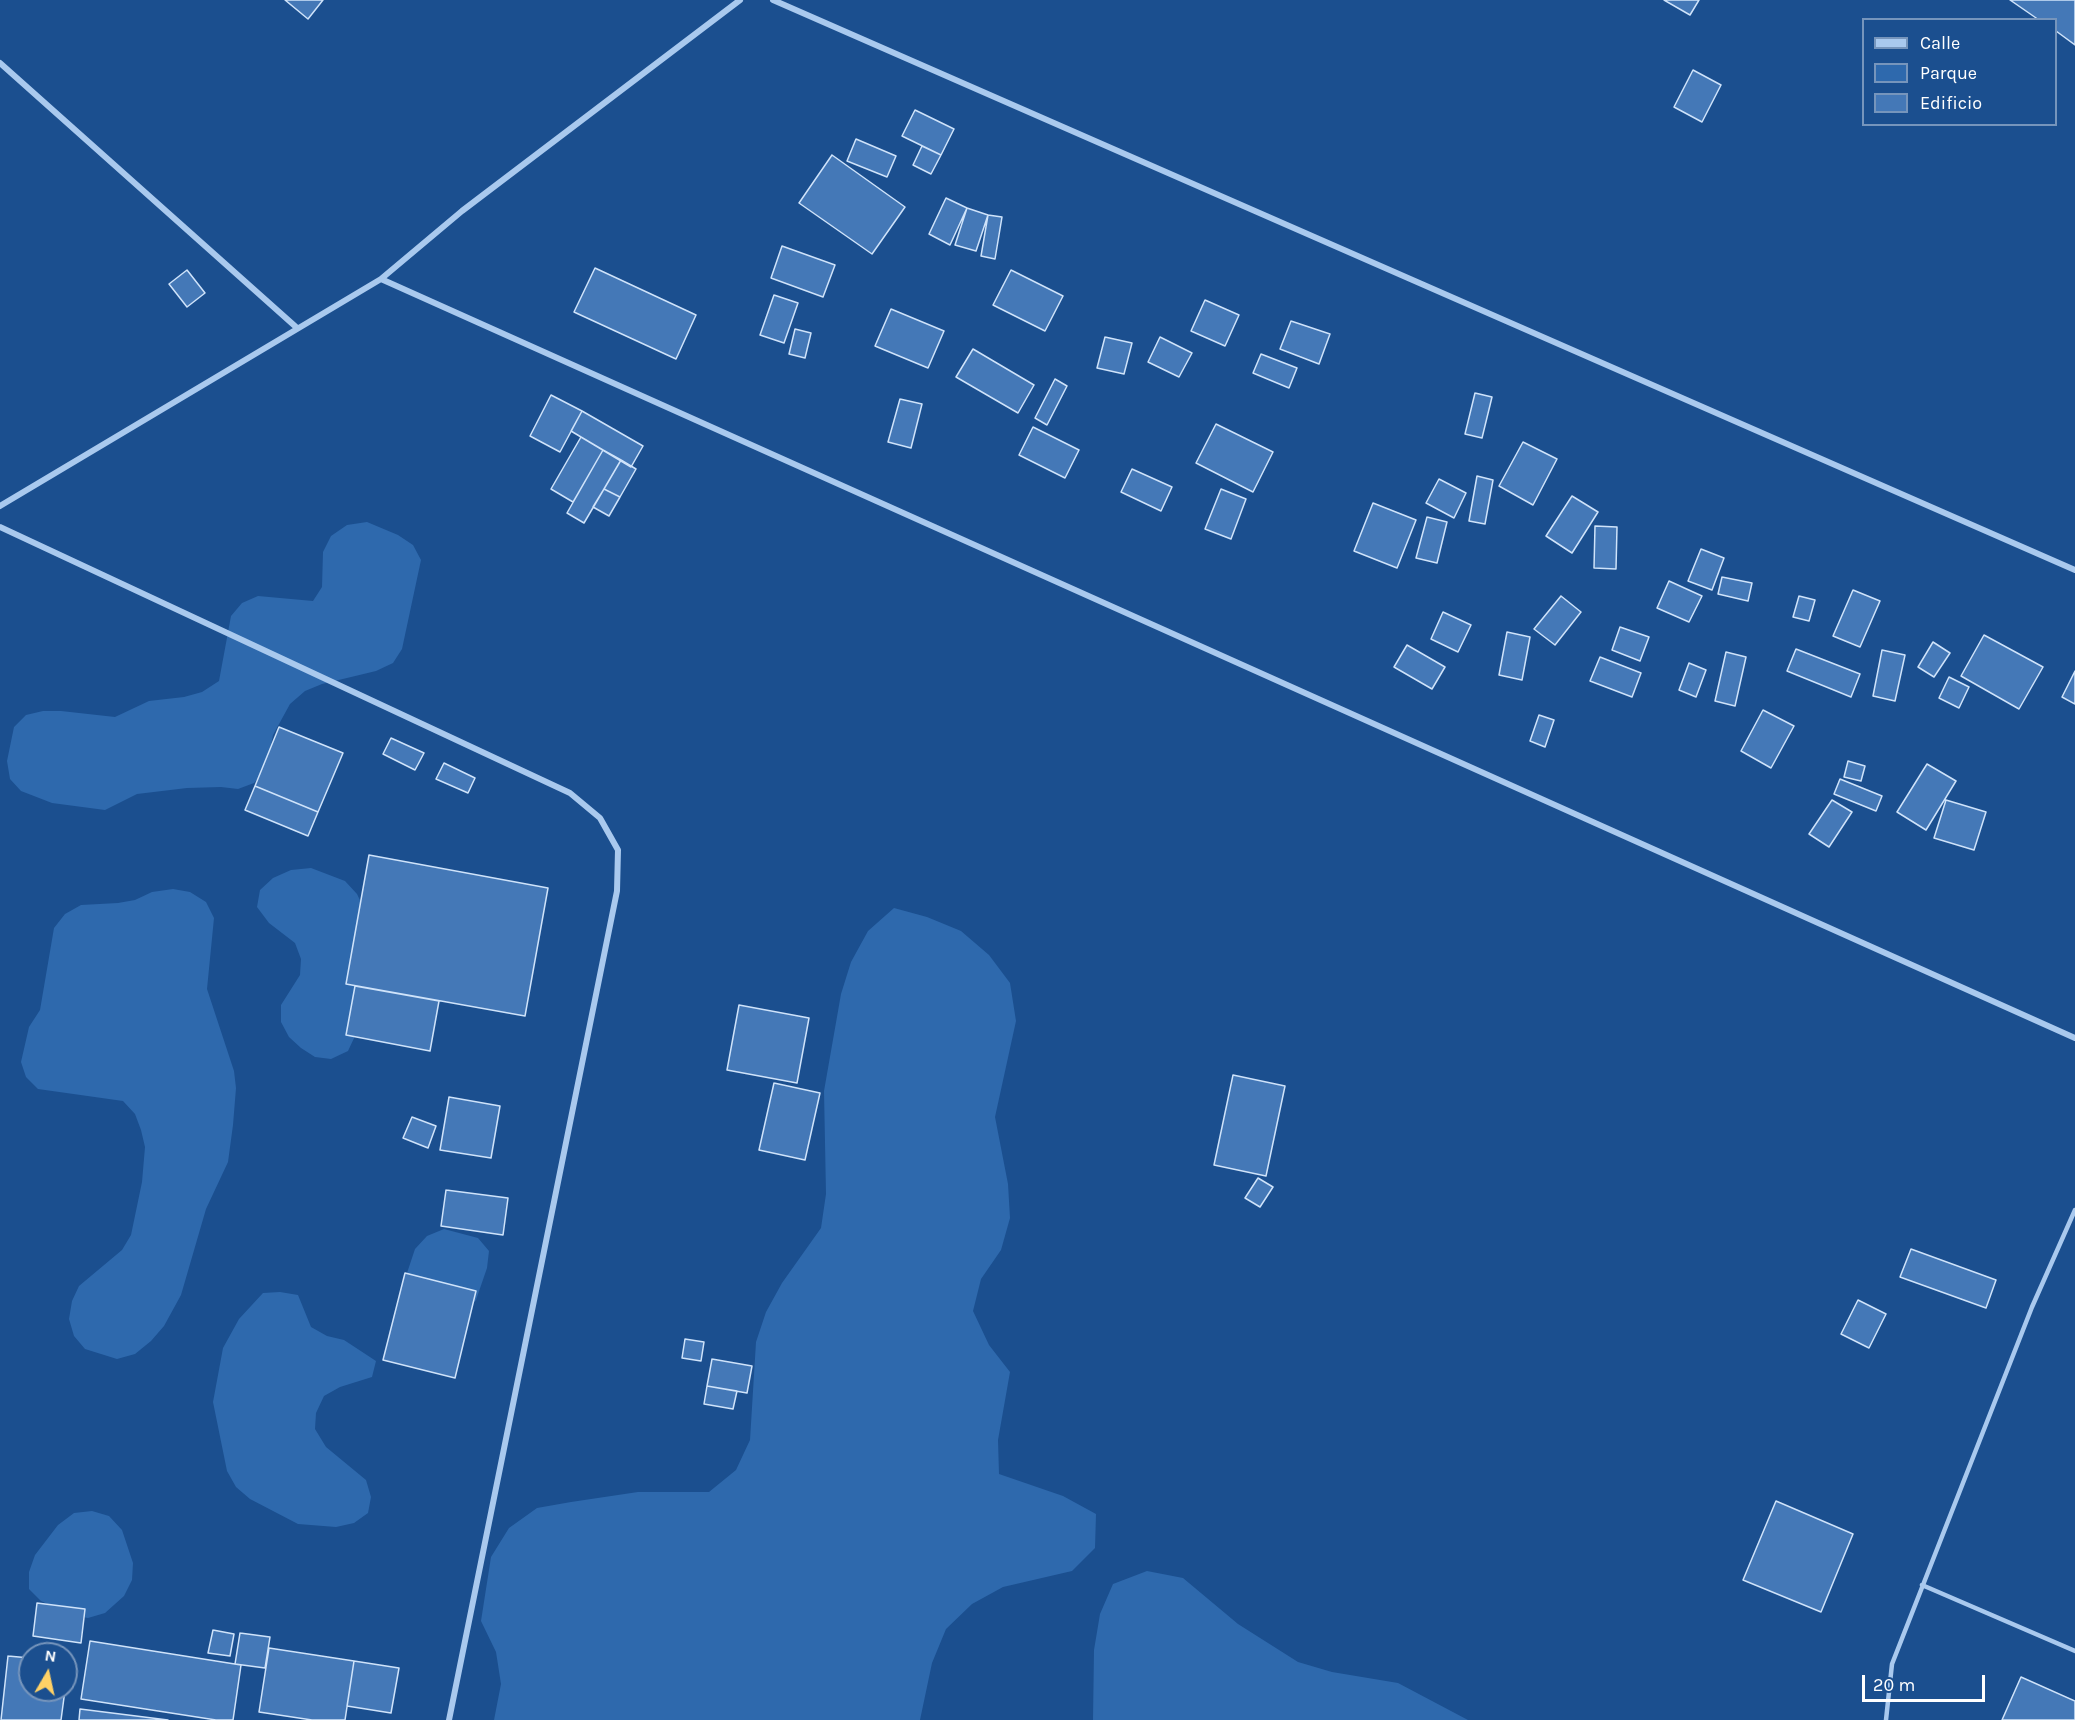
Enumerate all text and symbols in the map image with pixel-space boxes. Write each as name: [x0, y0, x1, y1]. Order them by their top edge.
legend: [1862, 18, 2057, 126]
text: Calle: [1920, 32, 1960, 54]
text: Parque: [1920, 62, 1977, 84]
text: Edificio: [1920, 92, 1982, 114]
north arrow: [18, 1642, 78, 1702]
text: N: [43, 1645, 58, 1666]
scale bar: [1865, 1663, 1988, 1701]
text: 20 m: [1873, 1674, 1915, 1696]

